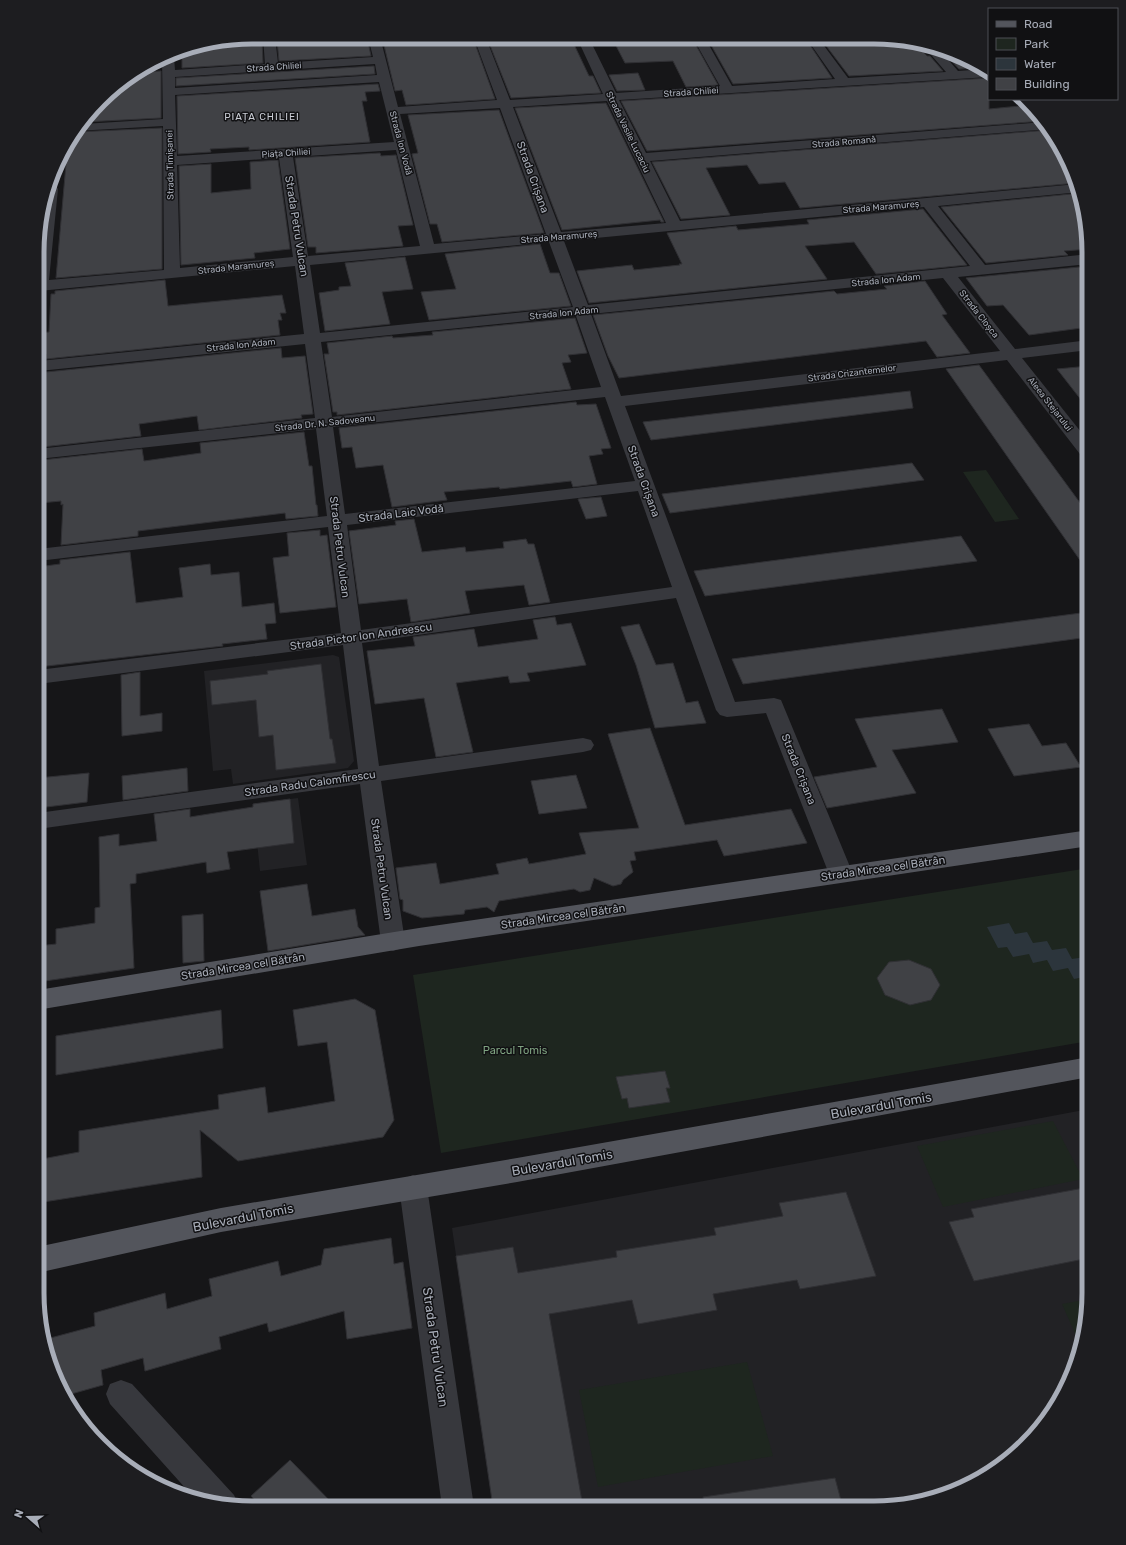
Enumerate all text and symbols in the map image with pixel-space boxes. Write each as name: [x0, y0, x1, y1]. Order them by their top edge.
legend: [988, 8, 1118, 100]
text: Road: [1024, 17, 1052, 31]
text: Park: [1024, 37, 1050, 51]
text: Water: [1024, 57, 1056, 71]
street label: Strada Chiliei: [246, 60, 302, 74]
text: Building: [1024, 77, 1070, 91]
street label: Strada Chiliei: [663, 85, 719, 99]
street label: Strada Vasile Lucaciu: [604, 90, 652, 174]
street label: Strada Ion Vodă: [388, 110, 414, 176]
district label: PIAȚA CHILIEI: [224, 111, 300, 123]
street label: Strada Timișanei: [164, 130, 176, 200]
street label: Strada Romană: [812, 134, 877, 150]
street label: Strada Crișana: [514, 140, 552, 215]
street label: Piața Chiliei: [261, 146, 311, 160]
street label: Strada Petru Vulcan: [282, 175, 311, 278]
street label: Strada Maramureș: [842, 199, 920, 215]
street label: Strada Maramureș: [520, 229, 598, 245]
street label: Strada Maramureș: [197, 258, 275, 276]
street label: Strada Ion Adam: [851, 271, 921, 289]
street label: Strada Cloșca: [957, 288, 1001, 340]
street label: Strada Ion Adam: [529, 304, 599, 322]
street label: Strada Ion Adam: [206, 336, 276, 354]
street label: Strada Crizantemelor: [807, 363, 897, 383]
street label: Aleea Stejarului: [1026, 375, 1074, 433]
street label: Strada Dr. N. Sadoveanu: [274, 413, 376, 433]
street label: Strada Crișana: [625, 444, 663, 519]
street label: Strada Petru Vulcan: [327, 496, 352, 599]
street label: Strada Laic Vodă: [358, 502, 444, 525]
street label: Strada Pictor Ion Andreescu: [289, 620, 433, 653]
street label: Strada Crișana: [778, 732, 819, 806]
street label: Strada Radu Calomfirescu: [244, 768, 377, 799]
street label: Strada Petru Vulcan: [368, 818, 395, 921]
street label: Strada Mircea cel Bătrân: [820, 853, 946, 884]
street label: Strada Mircea cel Bătrân: [500, 901, 626, 932]
street label: Strada Mircea cel Bătrân: [180, 950, 306, 983]
park label: Parcul Tomis: [483, 1044, 548, 1057]
street label: Bulevardul Tomis: [829, 1089, 933, 1122]
street label: Bulevardul Tomis: [510, 1146, 614, 1179]
street label: Bulevardul Tomis: [191, 1200, 295, 1235]
street label: Strada Petru Vulcan: [420, 1286, 451, 1408]
north arrow: [8, 1497, 48, 1537]
text: N: [12, 1508, 27, 1520]

